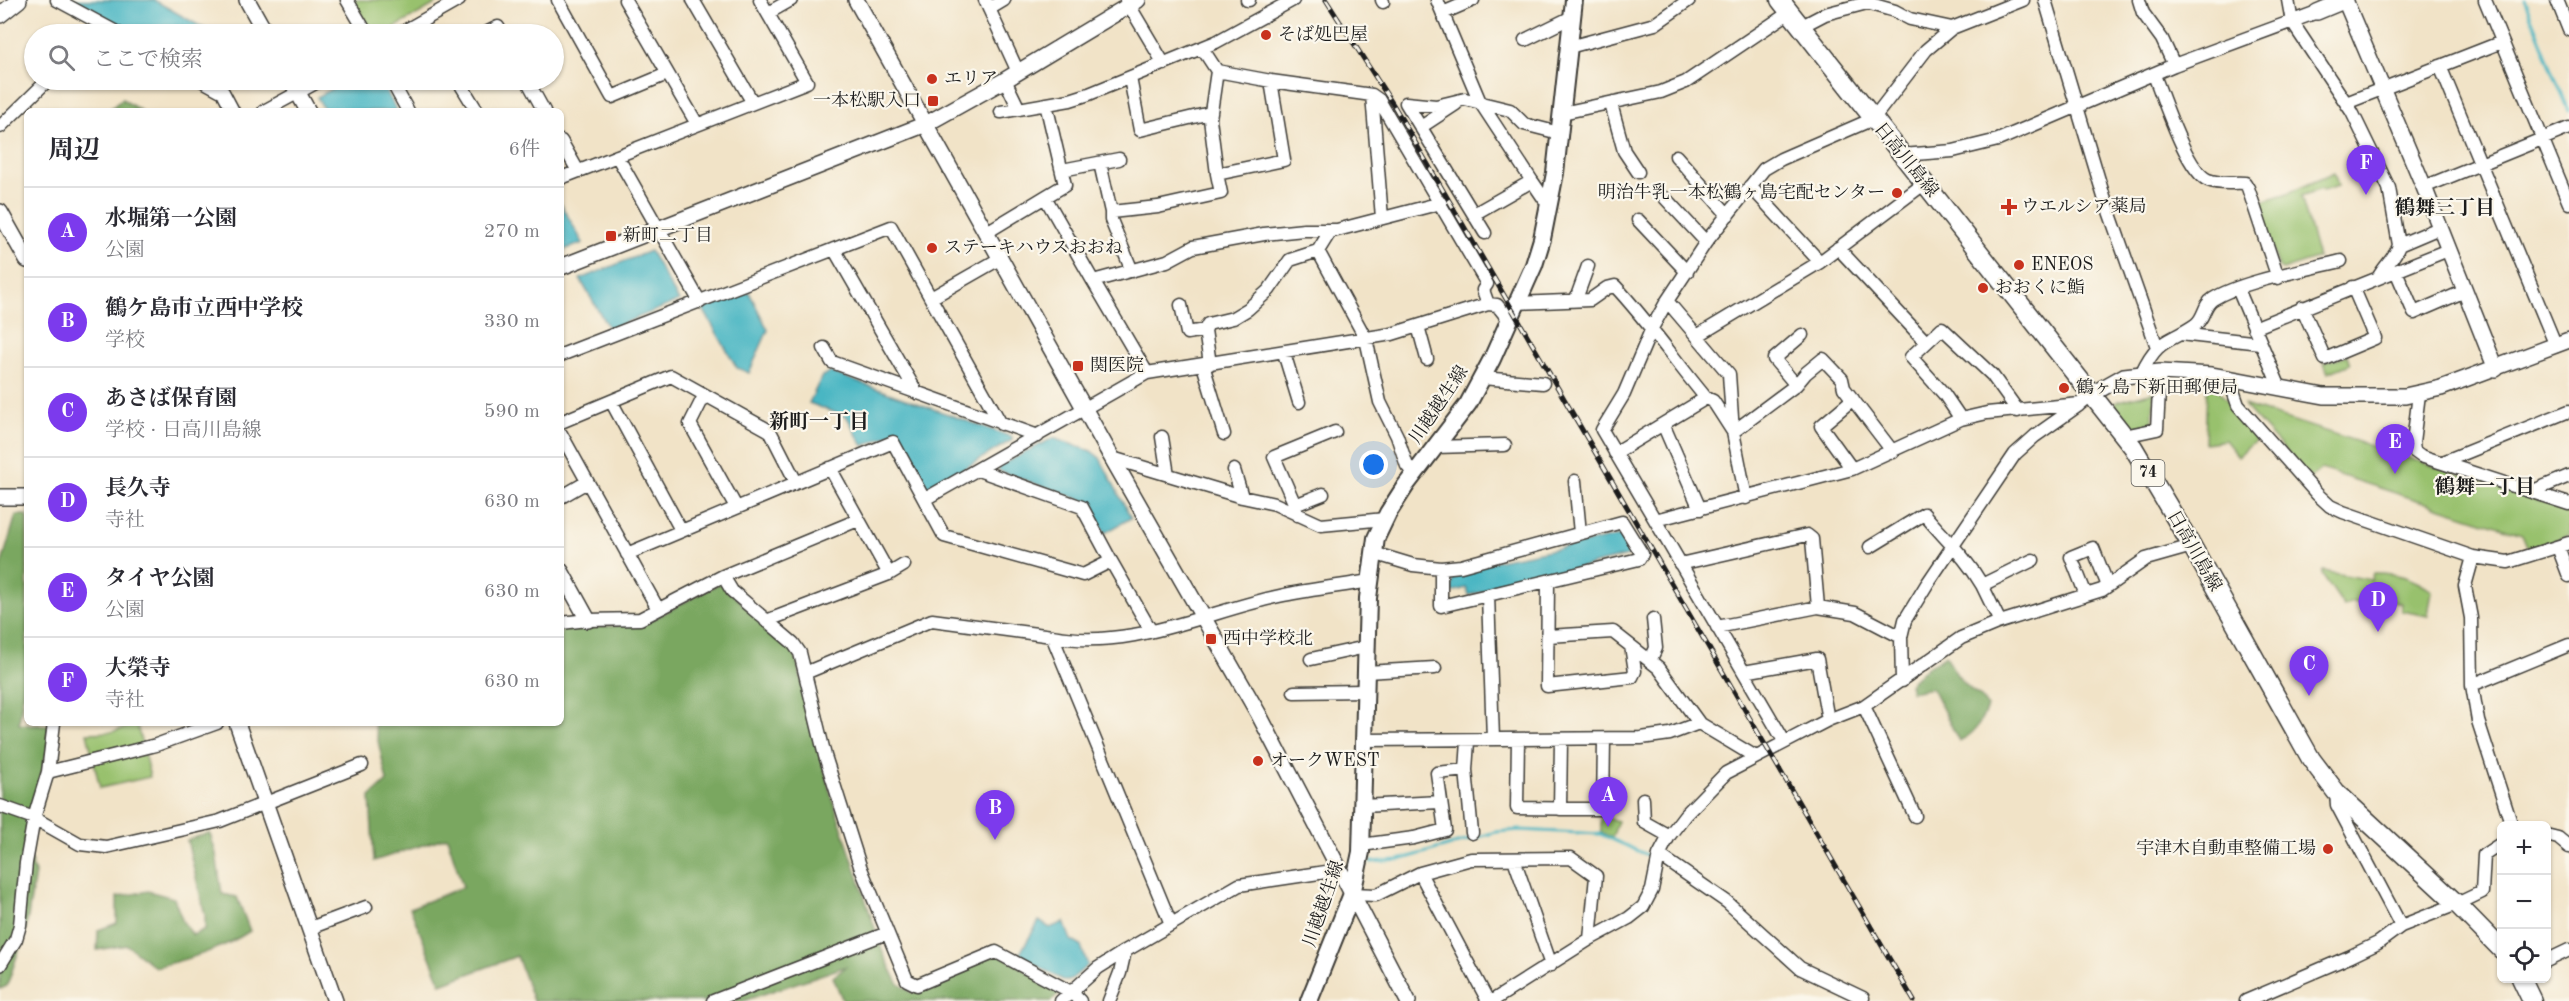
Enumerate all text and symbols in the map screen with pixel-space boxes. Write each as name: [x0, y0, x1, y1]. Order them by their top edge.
search box: [24, 24, 564, 90]
place label: そば処巴屋: [1278, 24, 1368, 44]
marker: そば処巴屋: [1259, 28, 1273, 42]
icon: search: [45, 41, 78, 74]
text: ここで検索: [93, 49, 203, 71]
place label: エリア: [944, 70, 998, 88]
marker: エリア: [925, 72, 939, 86]
place label: 一本松駅入口: [813, 90, 921, 110]
marker: 一本松駅入口: [926, 94, 940, 108]
street label: 日高川島線: [1871, 118, 1943, 201]
text: 周辺: [48, 138, 100, 164]
text: 6件: [508, 140, 540, 160]
pin: F: [2346, 146, 2386, 195]
place label: 明治牛乳一本松鶴ヶ島宅配センター: [1598, 182, 1885, 202]
marker: 明治牛乳一本松鶴ヶ島宅配センター: [1890, 186, 1904, 200]
place label: ウエルシア薬局: [2021, 196, 2147, 216]
district label: 鶴舞三丁目: [2395, 196, 2495, 219]
marker: ウエルシア薬局: [2002, 200, 2016, 214]
text: 水堀第一公園: [105, 208, 237, 230]
text: A: [60, 222, 75, 242]
text: 270 m: [484, 222, 540, 242]
place label: 新町二丁目: [623, 225, 713, 245]
marker: 新町二丁目: [604, 229, 618, 243]
place label: ステーキハウスおおね: [944, 238, 1123, 257]
text: 公園: [105, 241, 145, 261]
marker: ステーキハウスおおね: [925, 241, 939, 255]
place label: ENEOS: [2031, 256, 2093, 274]
marker: ENEOS: [2012, 258, 2026, 272]
place label: おおくに鮨: [1995, 277, 2085, 297]
marker: おおくに鮨: [1976, 281, 1990, 295]
text: 鶴ケ島市立西中学校: [105, 298, 303, 320]
text: B: [60, 312, 75, 332]
text: 330 m: [484, 312, 540, 332]
text: 学校: [105, 331, 145, 351]
place label: 関医院: [1090, 355, 1144, 375]
marker: 関医院: [1071, 359, 1085, 373]
street label: 川越越生線: [1405, 362, 1472, 447]
place label: 鶴ヶ島下新田郵便局: [2076, 377, 2238, 397]
marker: 鶴ヶ島下新田郵便局: [2057, 381, 2071, 395]
text: あさば保育園: [105, 388, 237, 410]
text: C: [61, 402, 74, 422]
text: 590 m: [484, 402, 540, 422]
district label: 新町一丁目: [769, 410, 869, 433]
text: 学校 · 日高川島線: [105, 421, 262, 441]
pin: E: [2376, 424, 2414, 474]
your location: [1359, 450, 1388, 479]
road number: 74: [2132, 460, 2164, 486]
district label: 鶴舞一丁目: [2435, 475, 2535, 498]
text: 長久寺: [105, 478, 171, 500]
text: D: [60, 492, 75, 512]
text: 630 m: [484, 492, 540, 512]
street label: 日高川島線: [2164, 507, 2226, 594]
text: 寺社: [105, 511, 145, 531]
text: タイヤ公園: [105, 568, 215, 590]
text: E: [61, 582, 74, 602]
text: 630 m: [484, 582, 540, 602]
pin: D: [2358, 582, 2398, 632]
text: 公園: [105, 601, 145, 621]
place label: 西中学校北: [1223, 628, 1313, 648]
marker: 西中学校北: [1204, 632, 1218, 646]
pin: C: [2290, 646, 2328, 696]
text: 大榮寺: [105, 658, 171, 680]
text: F: [61, 672, 74, 692]
text: 630 m: [484, 672, 540, 692]
text: 寺社: [105, 691, 145, 711]
place label: オークWEST: [1270, 752, 1380, 770]
marker: オークWEST: [1251, 754, 1265, 768]
pin: A: [1588, 778, 1628, 827]
pin: B: [976, 790, 1014, 840]
map controls: [2497, 821, 2551, 983]
button: +: [2497, 821, 2551, 875]
place label: 宇津木自動車整備工場: [2136, 838, 2316, 858]
marker: 宇津木自動車整備工場: [2321, 842, 2335, 856]
street label: 川越越生線: [1299, 858, 1347, 949]
button: −: [2497, 875, 2551, 929]
button: locate: [2497, 929, 2551, 983]

